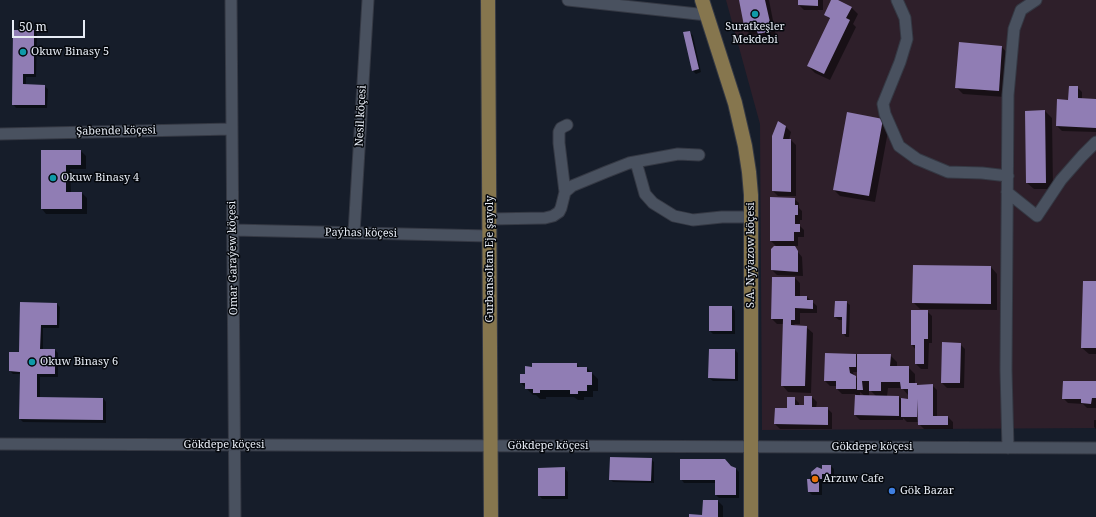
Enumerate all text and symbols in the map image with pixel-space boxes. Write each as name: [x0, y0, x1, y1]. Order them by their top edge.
marker: Suratkeşler Mekdebi: [750, 9, 760, 19]
scale bar: [14, 12, 87, 38]
text: 50 m: [19, 18, 47, 35]
place label: Suratkeşler Mekdebi: [725, 20, 785, 46]
place label: Okuw Binasy 5: [31, 45, 109, 59]
marker: Okuw Binasy 5: [18, 47, 28, 57]
street label: Nesil köçesi: [353, 85, 369, 147]
street label: Şabende köçesi: [76, 124, 156, 138]
place label: Okuw Binasy 4: [61, 171, 139, 185]
marker: Okuw Binasy 4: [48, 173, 58, 183]
street label: Gurbansoltan Eje şayoly: [483, 196, 497, 322]
street label: Omar Garaýew köçesi: [225, 201, 241, 315]
street label: S.A. Nyýazow köçesi: [744, 202, 758, 308]
street label: Paýhas köçesi: [325, 226, 397, 240]
place label: Okuw Binasy 6: [40, 355, 118, 369]
marker: Okuw Binasy 6: [27, 357, 37, 367]
street label: Gökdepe köçesi: [184, 438, 264, 452]
street label: Gökdepe köçesi: [508, 439, 588, 453]
street label: Gökdepe köçesi: [832, 440, 912, 454]
place label: Arzuw Cafe: [823, 472, 884, 486]
marker: Arzuw Cafe: [810, 474, 820, 484]
place label: Gök Bazar: [900, 484, 954, 498]
marker: Gök Bazar: [887, 486, 897, 496]

